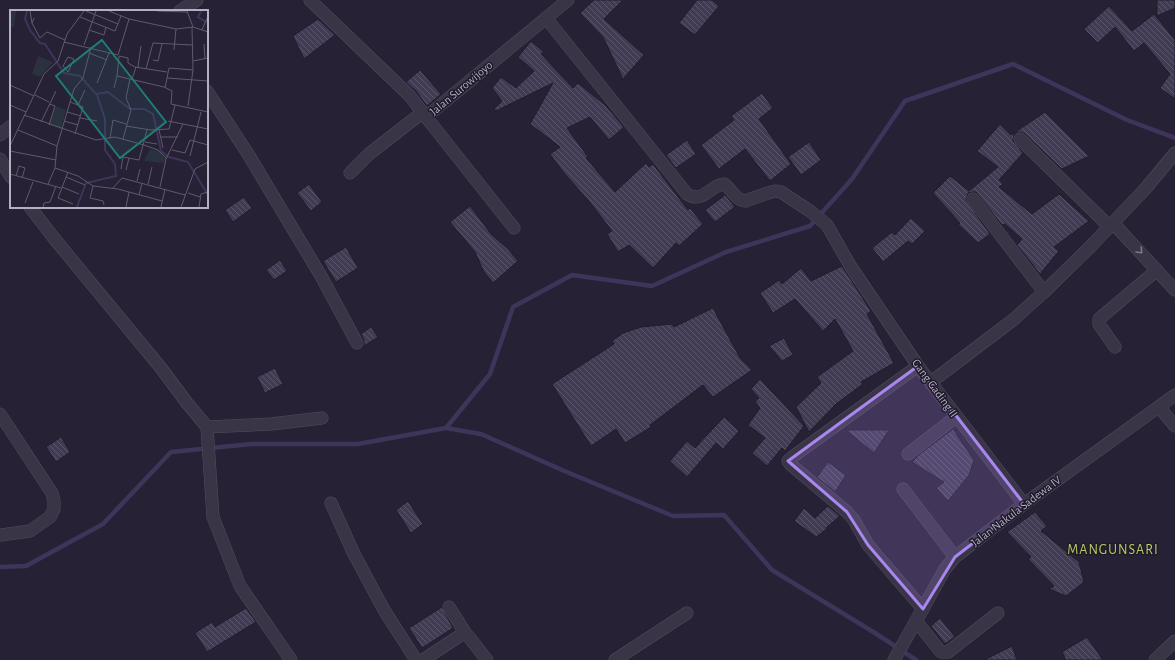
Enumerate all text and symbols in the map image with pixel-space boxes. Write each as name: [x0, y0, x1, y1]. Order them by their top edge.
inset map: [10, 10, 208, 208]
street label: Jalan Surowijoyo: [427, 58, 495, 118]
one-way arrow: [1135, 246, 1142, 254]
street label: Gang Gading II: [910, 357, 960, 419]
street label: Jalan Nakula Sadewa IV: [969, 473, 1063, 549]
district label: MANGUNSARI: [1067, 543, 1159, 557]

